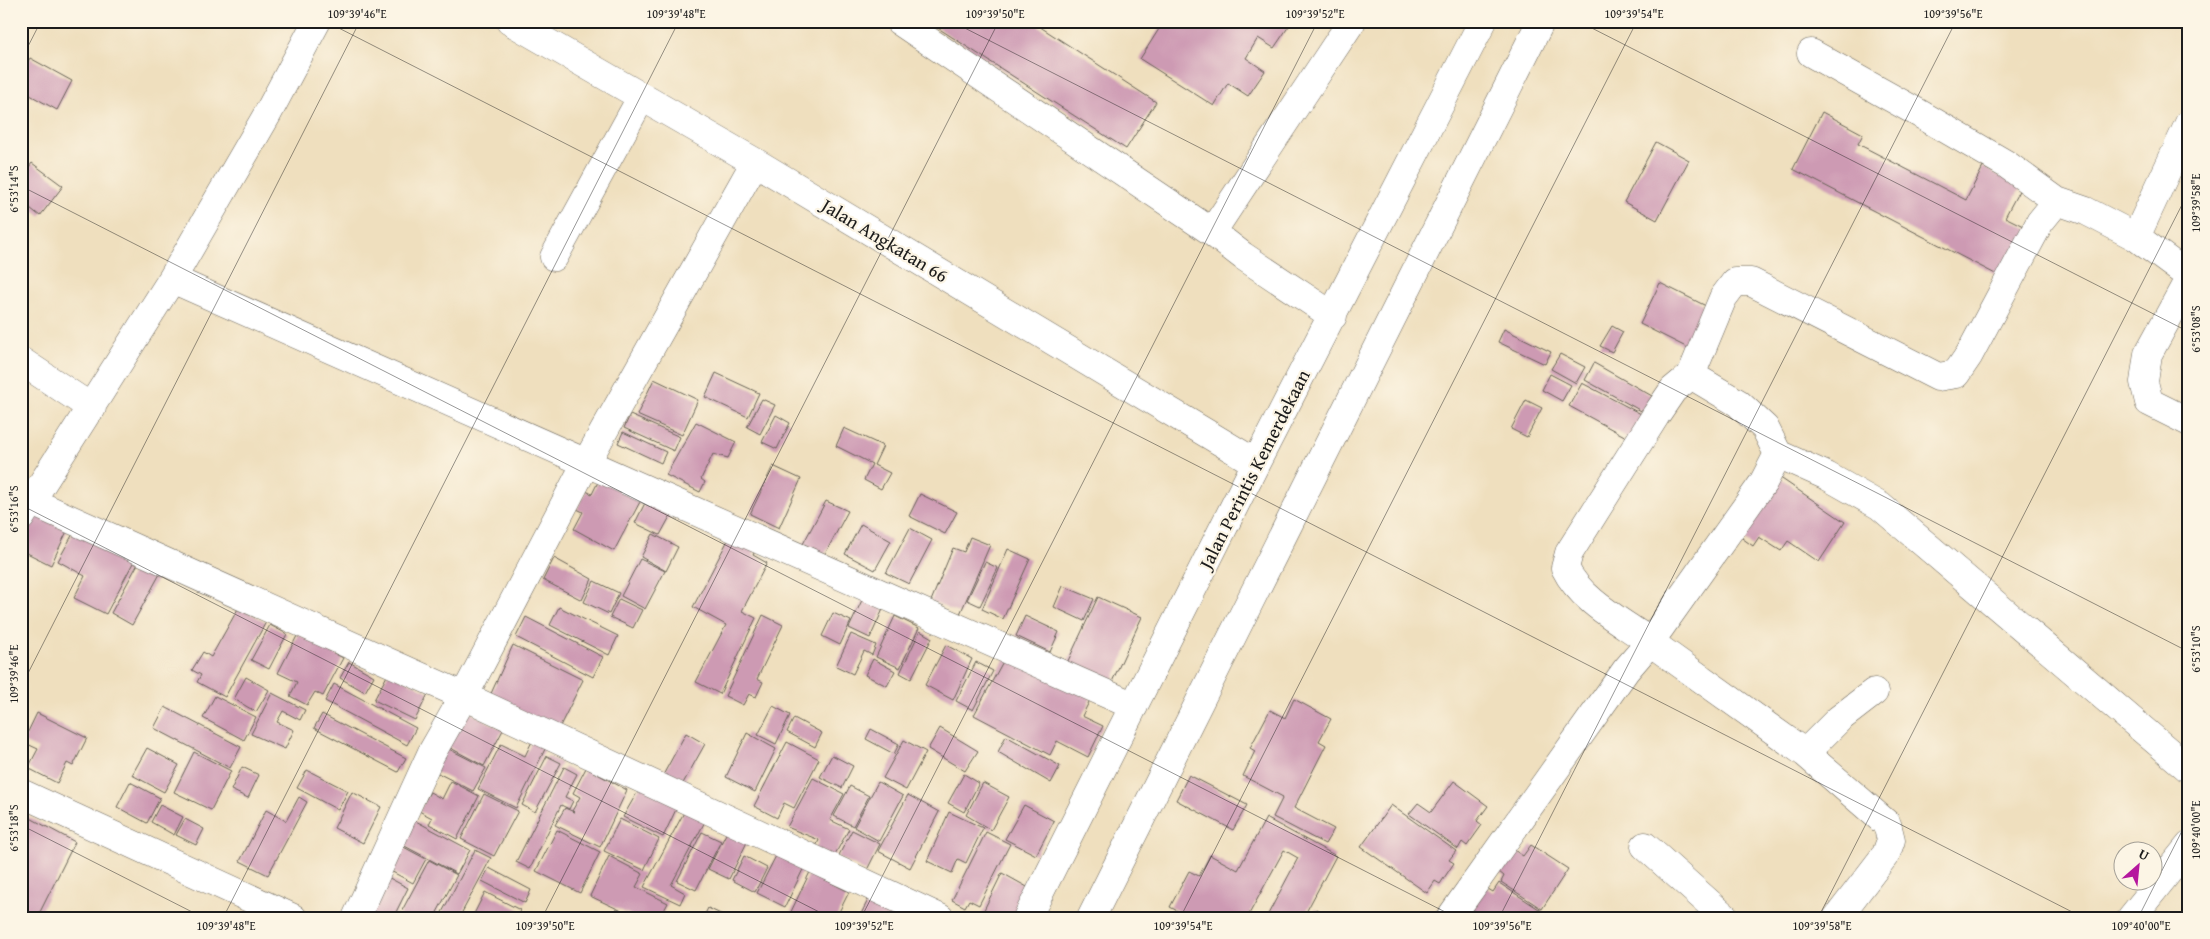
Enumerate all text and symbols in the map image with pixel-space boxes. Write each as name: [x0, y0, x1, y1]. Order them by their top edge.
text: 109°39'46"E: [327, 5, 387, 22]
text: 109°39'48"E: [646, 5, 706, 22]
text: 109°39'50"E: [965, 5, 1025, 22]
text: 109°39'52"E: [1285, 5, 1345, 22]
text: 109°39'54"E: [1604, 5, 1664, 22]
text: 109°39'56"E: [1923, 5, 1983, 22]
text: 6°53'14"S: [5, 165, 22, 213]
text: 109°39'58"E: [2187, 173, 2204, 233]
street label: Jalan Angkatan 66: [815, 190, 954, 289]
text: 6°53'08"S: [2187, 305, 2204, 353]
street label: Jalan Perintis Kemerdekaan: [1191, 364, 1317, 575]
text: 6°53'16"S: [5, 485, 22, 533]
text: 6°53'10"S: [2187, 625, 2204, 673]
text: 109°39'46"E: [5, 644, 22, 704]
text: 109°40'00"E: [2187, 800, 2204, 860]
text: 6°53'18"S: [5, 804, 22, 852]
north arrow: [2112, 842, 2162, 892]
text: U: [2135, 843, 2153, 866]
text: 109°39'48"E: [196, 917, 256, 934]
text: 109°39'50"E: [515, 917, 575, 934]
text: 109°39'52"E: [834, 917, 894, 934]
text: 109°39'54"E: [1153, 917, 1213, 934]
text: 109°39'56"E: [1472, 917, 1532, 934]
text: 109°39'58"E: [1792, 917, 1852, 934]
text: 109°40'00"E: [2111, 917, 2171, 934]

